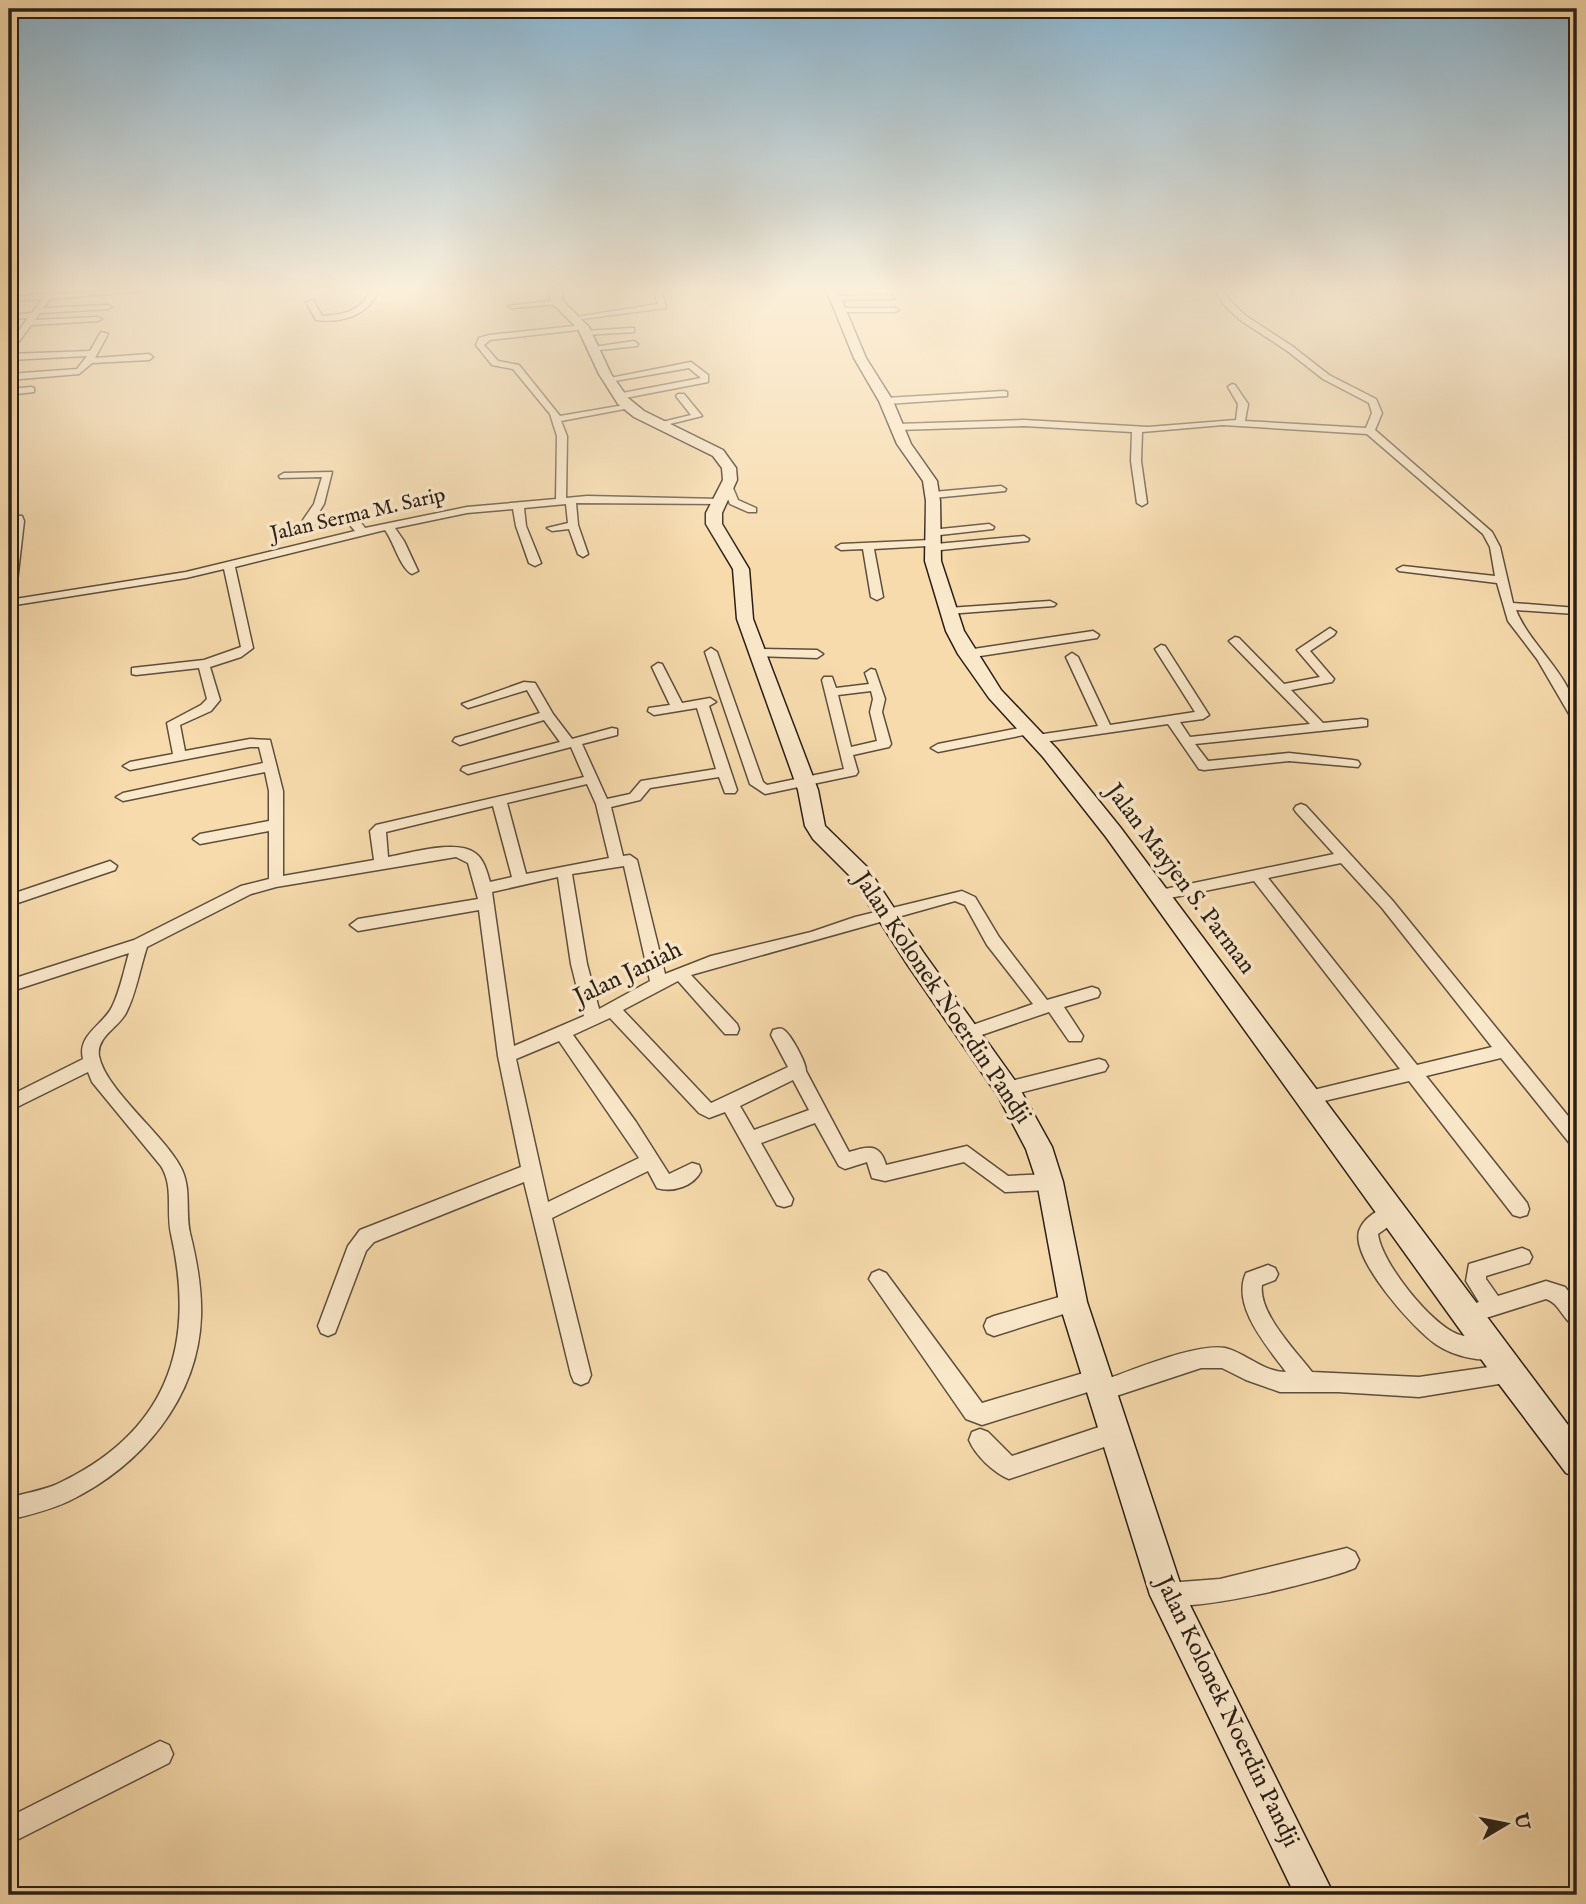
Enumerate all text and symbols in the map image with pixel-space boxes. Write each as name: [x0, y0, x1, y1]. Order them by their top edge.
street label: Jalan Serma M. Sarip: [266, 482, 448, 549]
street label: Jalan Mayjen S. Parman: [1096, 775, 1262, 981]
street label: Jalan Kolonek Noerdin Pandji: [844, 863, 1038, 1130]
street label: Jalan Janiah: [566, 934, 687, 1015]
street label: Jalan Kolonek Noerdin Pandji: [1147, 1569, 1306, 1853]
north arrow: [1470, 1788, 1540, 1858]
text: U: [1507, 1810, 1534, 1832]

